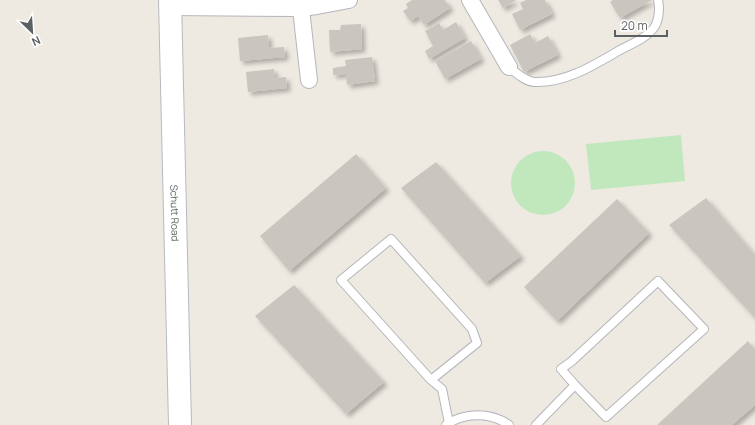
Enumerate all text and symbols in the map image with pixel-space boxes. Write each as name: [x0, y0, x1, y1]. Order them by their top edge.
north arrow: [12, 12, 52, 52]
scale bar: [615, 12, 667, 38]
text: 20 m: [621, 17, 648, 34]
text: N: [30, 33, 43, 50]
street label: Schutt Road: [167, 184, 183, 242]

